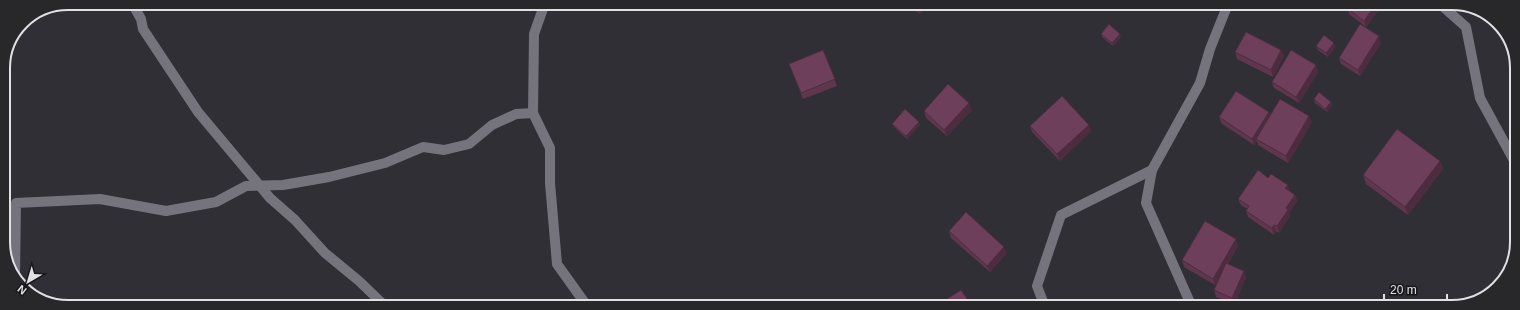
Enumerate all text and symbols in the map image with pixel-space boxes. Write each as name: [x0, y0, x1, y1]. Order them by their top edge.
north arrow: [8, 262, 48, 302]
scale bar: [1384, 276, 1447, 302]
text: N: [15, 283, 29, 297]
text: 20 m: [1390, 283, 1417, 297]

